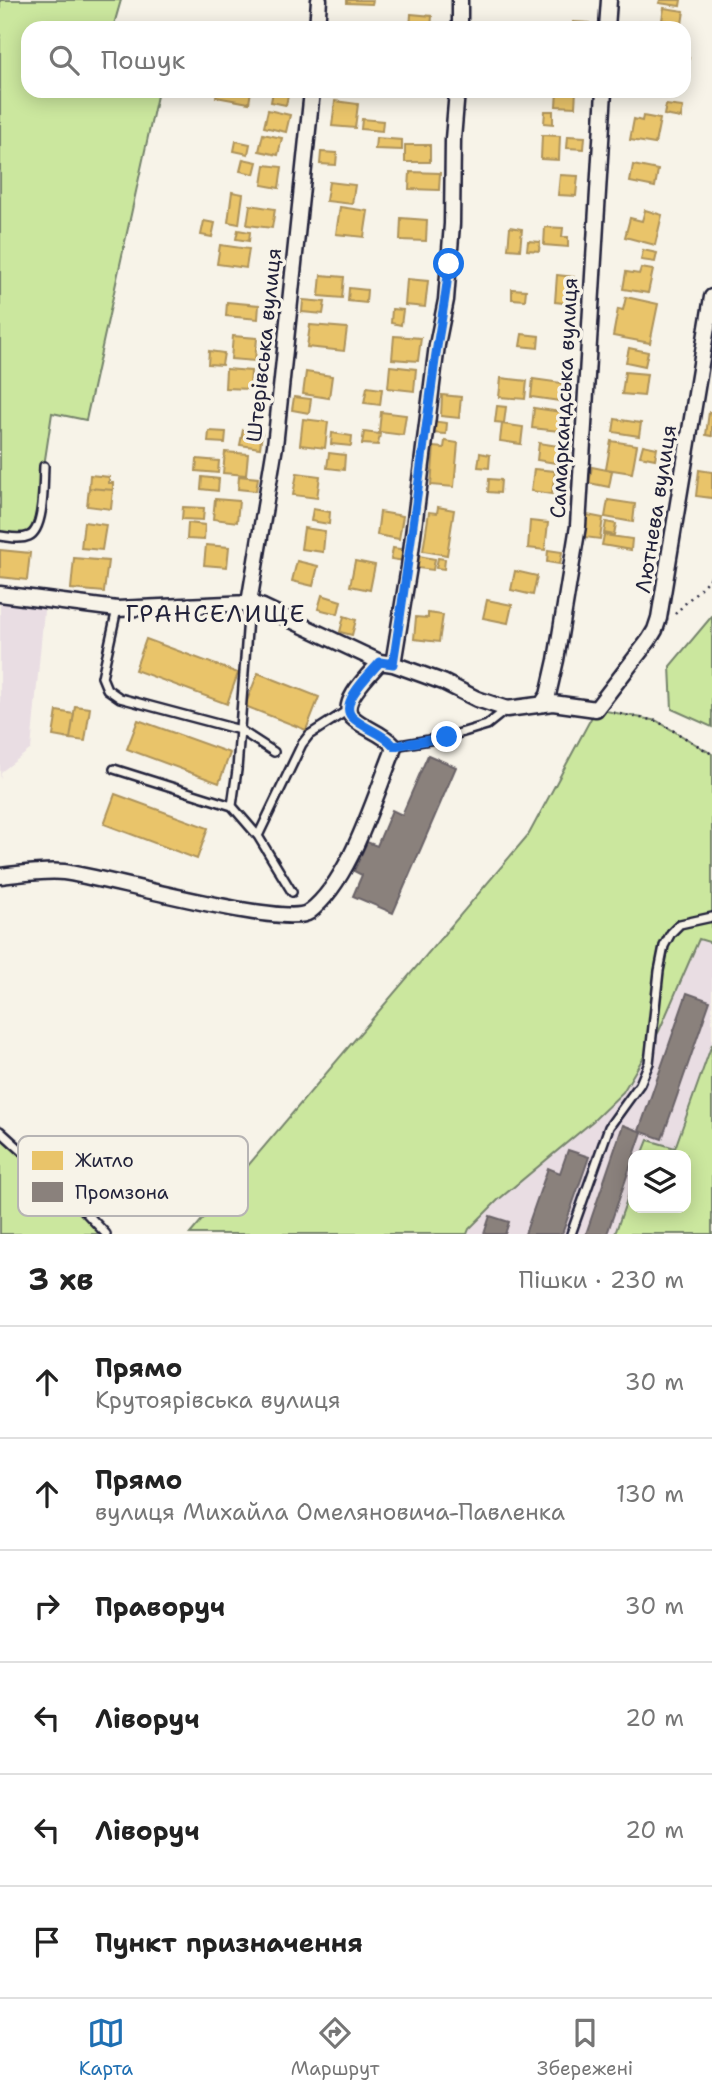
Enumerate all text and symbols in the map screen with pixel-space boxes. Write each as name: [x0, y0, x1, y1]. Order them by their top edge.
search box: [21, 21, 691, 98]
icon: search: [45, 41, 83, 79]
text: Пошук: [101, 42, 185, 77]
street label: Штерівська вулиця: [240, 247, 288, 443]
route start: [433, 248, 464, 279]
street label: Самаркандська вулиця: [544, 277, 584, 519]
street label: Лютнева вулиця: [629, 423, 683, 595]
district label: ГРАНСЕЛИЩЕ: [126, 598, 306, 630]
route end: [431, 721, 462, 752]
legend: [18, 1136, 248, 1216]
text: Житло: [75, 1148, 134, 1173]
map controls: [628, 1150, 691, 1213]
button: layers: [628, 1150, 691, 1213]
text: Промзона: [75, 1180, 169, 1205]
text: 3 хв: [28, 1259, 93, 1300]
text: Пішки · 230 m: [519, 1265, 684, 1295]
text: Прямо: [95, 1350, 183, 1385]
icon: ahead: [28, 1363, 66, 1401]
text: 30 m: [625, 1367, 684, 1397]
text: Крутоярівська вулиця: [95, 1385, 341, 1415]
text: Прямо: [95, 1462, 183, 1497]
icon: ahead: [28, 1475, 66, 1513]
text: 130 m: [616, 1479, 684, 1509]
text: вулиця Михайла Омеляновича-Павленка: [95, 1497, 565, 1527]
icon: right: [28, 1587, 66, 1625]
text: Праворуч: [95, 1589, 225, 1624]
text: 30 m: [625, 1591, 684, 1621]
icon: left: [28, 1699, 66, 1737]
text: Ліворуч: [95, 1701, 200, 1736]
text: 20 m: [625, 1703, 684, 1733]
icon: left: [28, 1811, 66, 1849]
text: Ліворуч: [95, 1813, 200, 1848]
text: 20 m: [625, 1815, 684, 1845]
icon: arrive: [28, 1923, 66, 1961]
text: Пункт призначення: [95, 1925, 363, 1960]
tab: Карта: [79, 2014, 133, 2081]
tab: Маршрут: [291, 2014, 379, 2081]
tab: Збережені: [537, 2014, 633, 2081]

